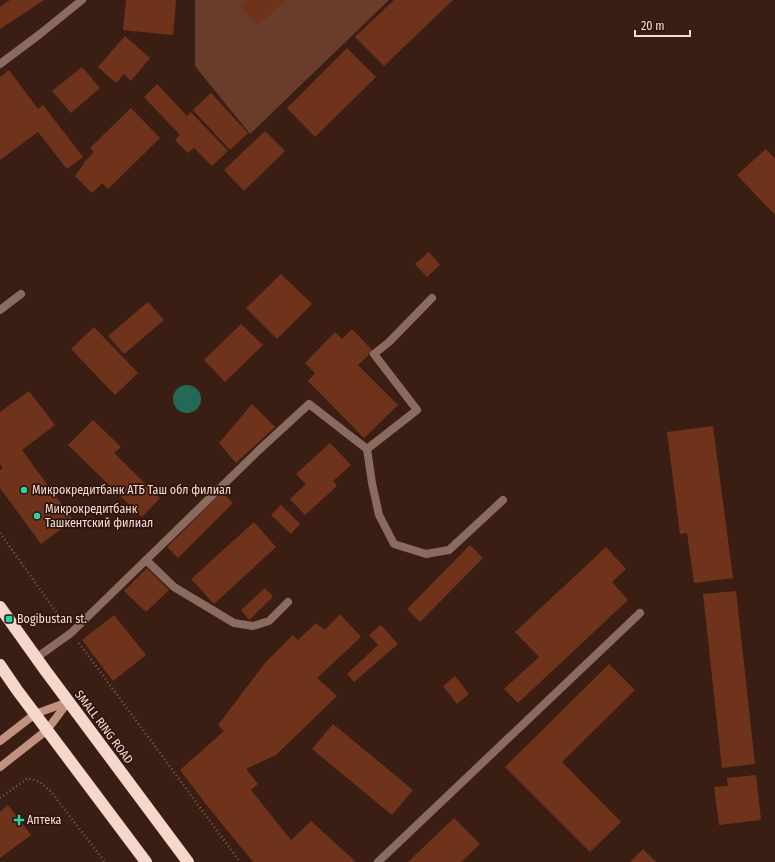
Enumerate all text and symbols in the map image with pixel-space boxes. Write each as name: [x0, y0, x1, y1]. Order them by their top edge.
scale bar: [635, 12, 690, 38]
text: 20 m: [641, 19, 665, 33]
place label: Микрокредитбанк АТБ Таш обл филиал: [32, 483, 231, 497]
marker: Микрокредитбанк АТБ Таш обл филиал: [19, 485, 29, 495]
place label: Микрокредитбанк Ташкентский филиал: [45, 502, 153, 530]
marker: Микрокредитбанк Ташкентский филиал: [32, 511, 42, 521]
place label: Bogibustan st.: [17, 612, 87, 626]
marker: Bogibustan st.: [4, 614, 14, 624]
street label: SMALL RING ROAD: [72, 688, 136, 766]
place label: Аптека: [27, 813, 62, 827]
marker: Аптека: [14, 815, 24, 825]

